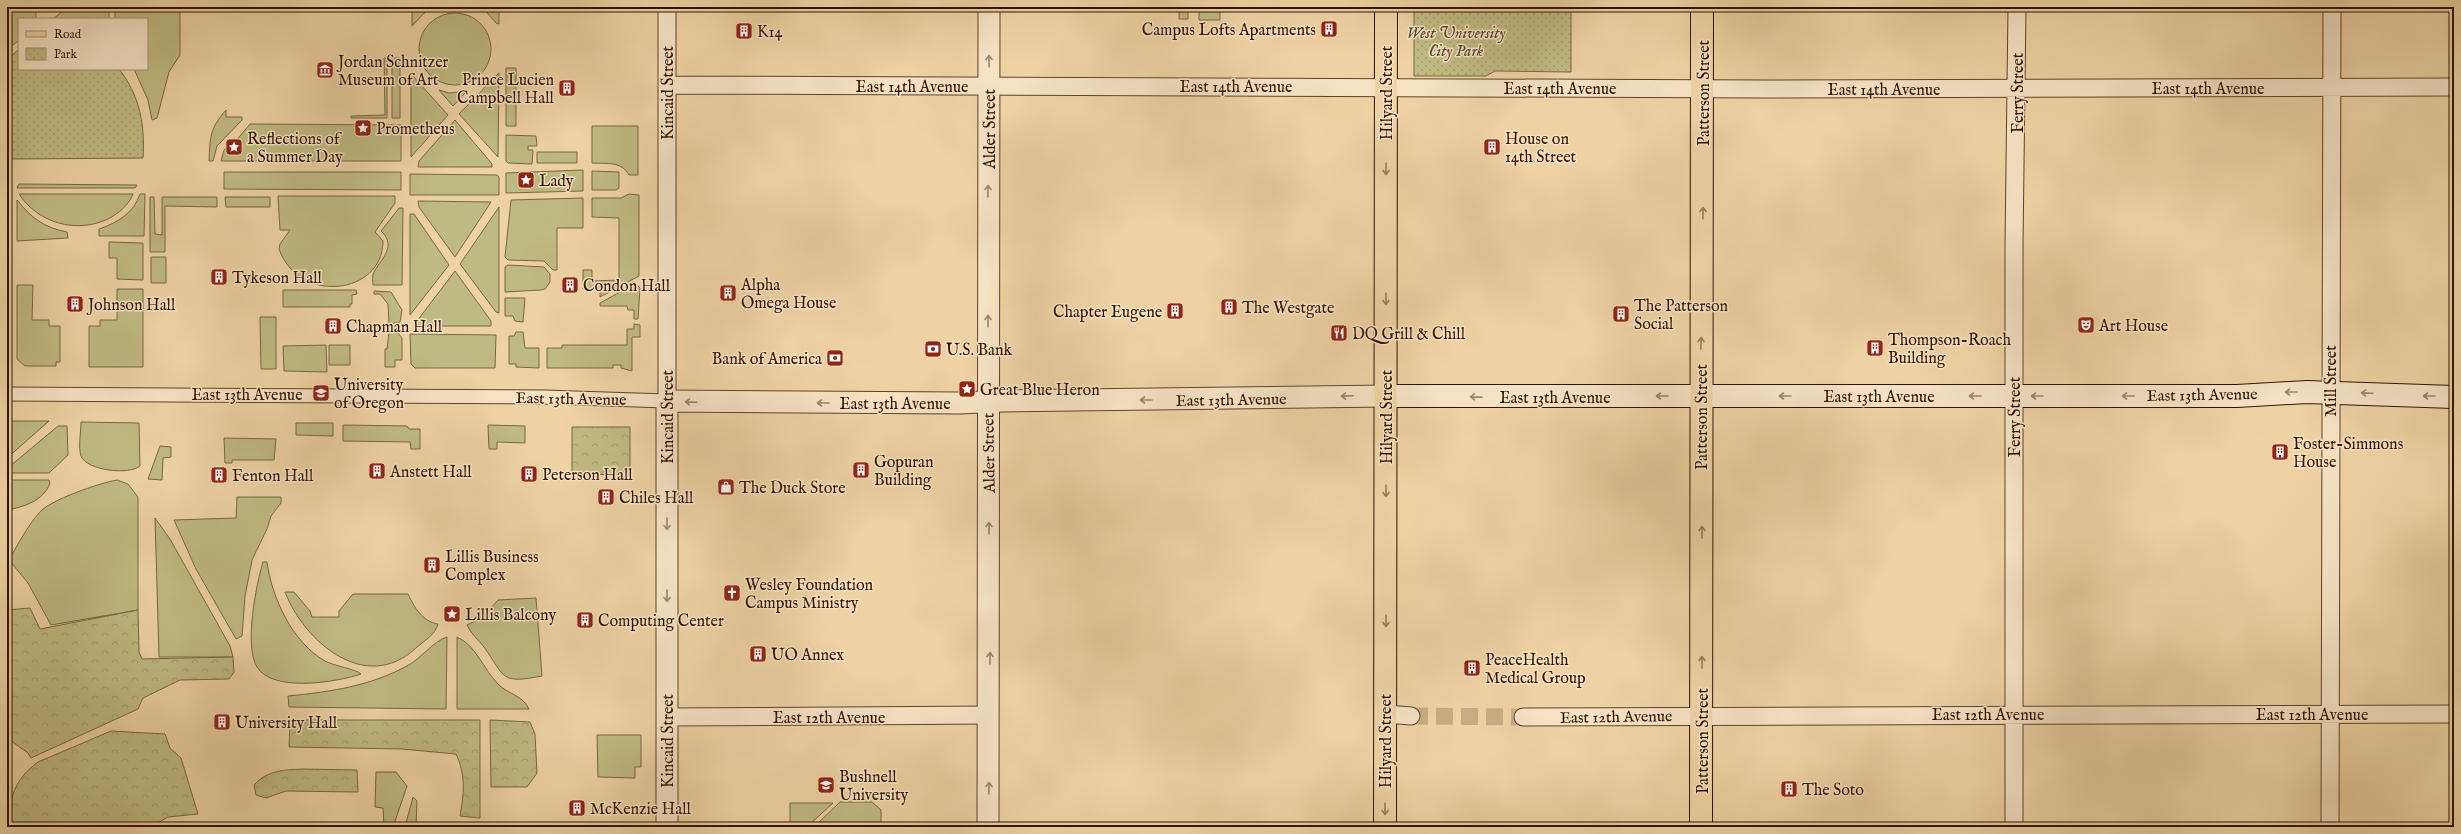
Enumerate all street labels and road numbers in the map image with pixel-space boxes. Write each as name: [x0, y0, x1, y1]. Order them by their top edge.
street label: Patterson Street: [1695, 39, 1715, 146]
street label: Kincaid Street: [659, 45, 679, 140]
street label: Hilyard Street: [1378, 45, 1398, 140]
street label: Ferry Street: [2009, 52, 2029, 133]
street label: East 14th Avenue: [856, 78, 968, 98]
street label: East 14th Avenue: [1180, 78, 1292, 98]
street label: East 14th Avenue: [1504, 80, 1616, 100]
street label: East 14th Avenue: [2152, 80, 2264, 100]
street label: East 14th Avenue: [1828, 81, 1940, 101]
street label: Alder Street: [981, 88, 1001, 170]
street label: Mill Street: [2322, 345, 2342, 417]
street label: Patterson Street: [1693, 363, 1713, 470]
street label: Kincaid Street: [659, 369, 679, 464]
street label: Hilyard Street: [1378, 369, 1398, 464]
street label: Ferry Street: [2006, 376, 2026, 457]
street label: East 13th Avenue: [2146, 385, 2258, 407]
street label: East 13th Avenue: [192, 386, 302, 406]
street label: East 13th Avenue: [1824, 388, 1934, 408]
street label: East 13th Avenue: [515, 389, 627, 411]
street label: East 13th Avenue: [1500, 389, 1610, 409]
street label: East 13th Avenue: [1175, 390, 1287, 412]
street label: East 13th Avenue: [840, 395, 950, 415]
street label: Alder Street: [979, 412, 1001, 494]
street label: Patterson Street: [1694, 687, 1714, 794]
street label: Kincaid Street: [659, 693, 679, 788]
street label: Hilyard Street: [1377, 693, 1397, 788]
street label: East 12th Avenue: [1932, 706, 2044, 726]
street label: East 12th Avenue: [2256, 706, 2368, 726]
street label: East 12th Avenue: [1560, 707, 1672, 729]
street label: East 12th Avenue: [773, 709, 885, 729]

